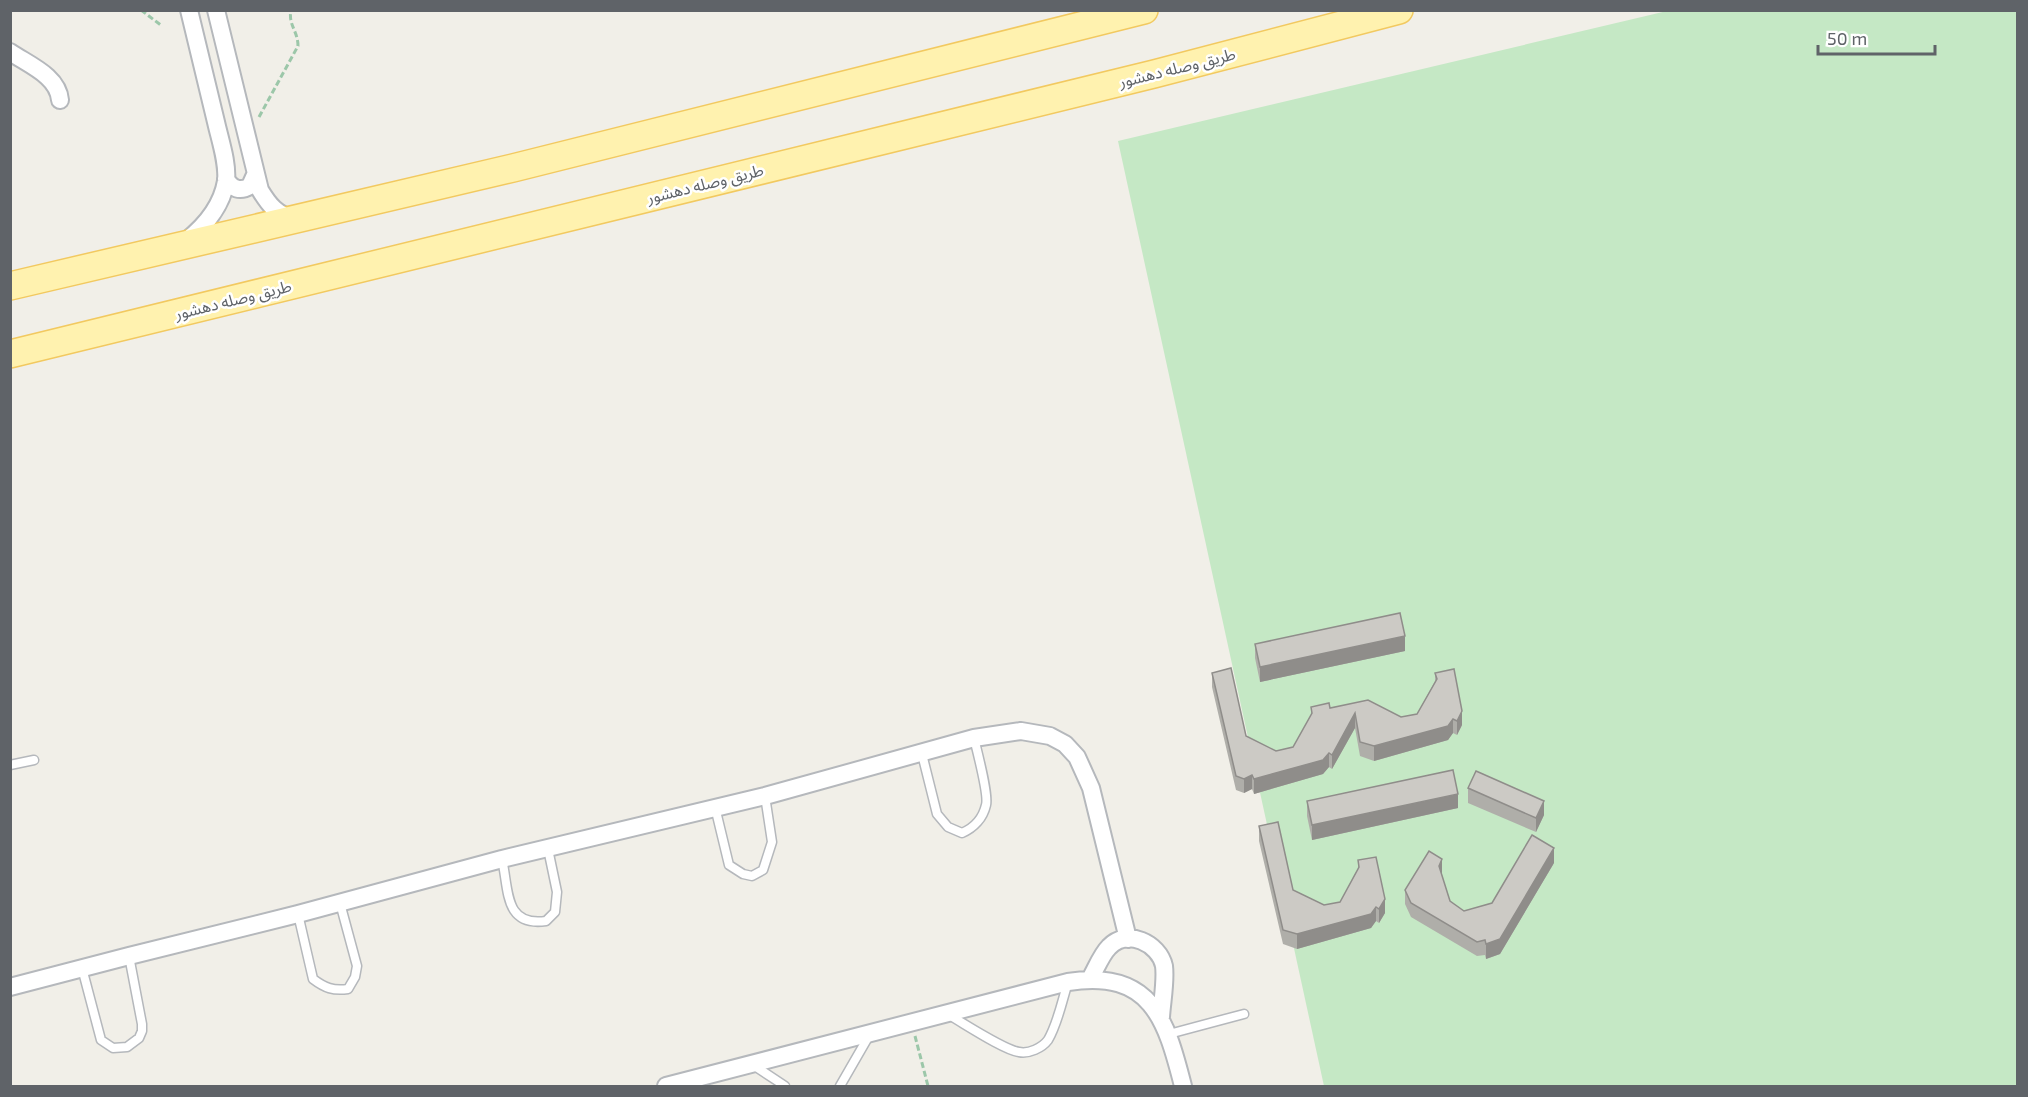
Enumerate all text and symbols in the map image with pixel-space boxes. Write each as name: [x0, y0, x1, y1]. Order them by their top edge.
scale bar: [1818, 18, 1935, 56]
text: 50 m: [1827, 27, 1867, 49]
street label: طريق وصله دهشور: [1116, 43, 1238, 93]
street label: طريق وصله دهشور: [644, 159, 766, 209]
street label: طريق وصله دهشور: [172, 275, 294, 325]

